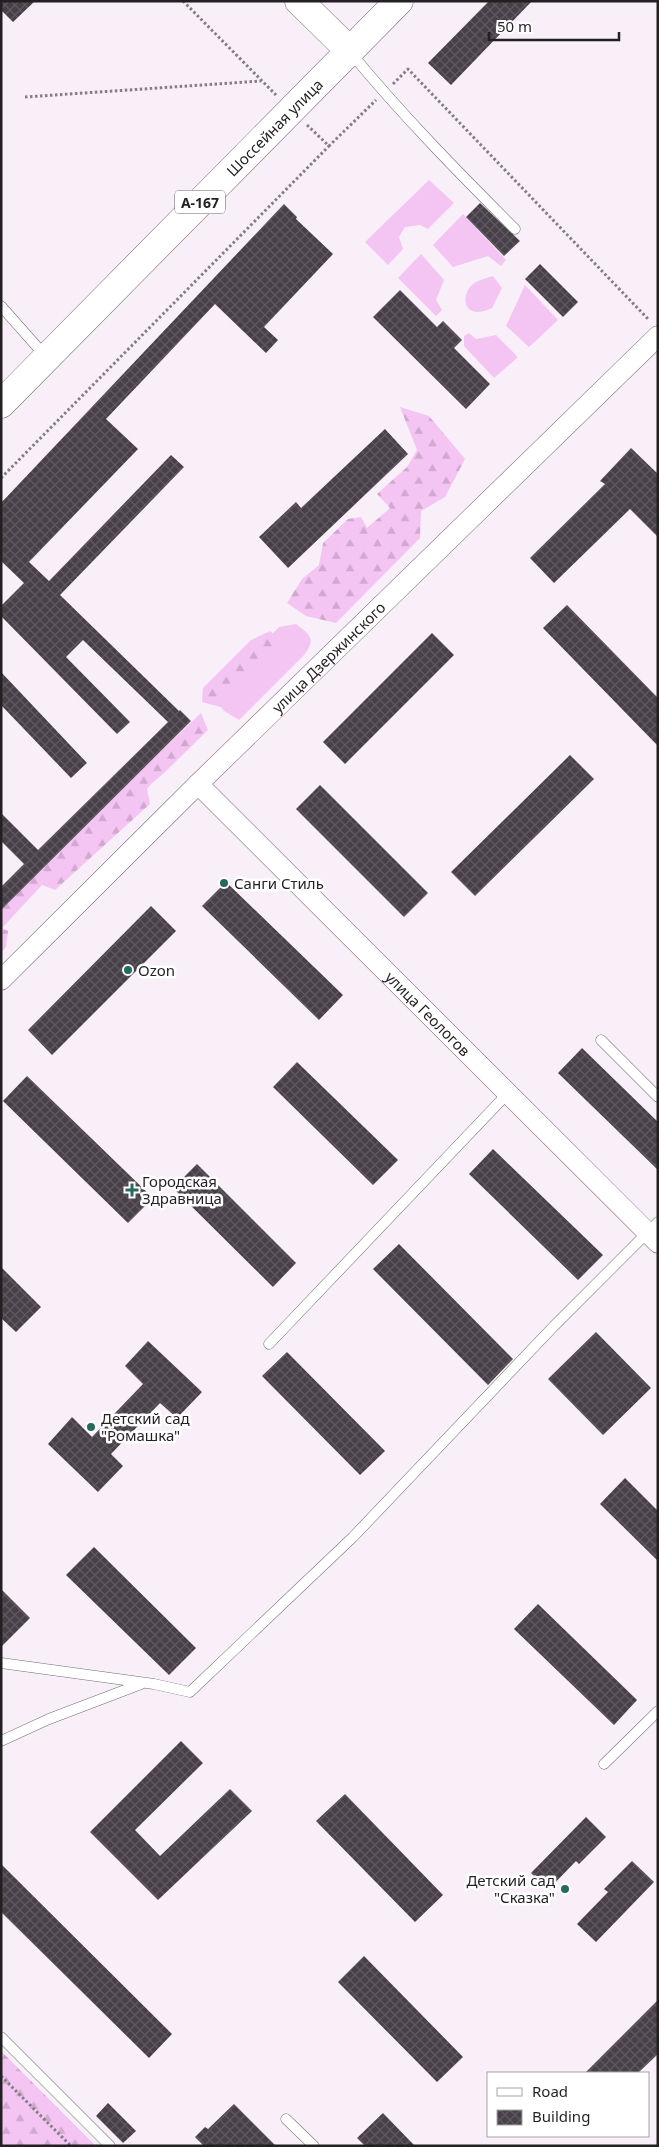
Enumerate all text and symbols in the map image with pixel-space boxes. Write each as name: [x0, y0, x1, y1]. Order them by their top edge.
scale bar: [489, 10, 619, 42]
text: 50 m: [497, 16, 532, 36]
street label: Шоссейная улица: [222, 74, 327, 180]
road number: А-167: [175, 190, 225, 213]
street label: улица Дзержинского: [267, 597, 390, 717]
place label: Санги Стиль: [234, 873, 324, 893]
marker: Санги Стиль: [218, 877, 230, 889]
place label: Ozon: [138, 960, 175, 980]
marker: Ozon: [122, 964, 134, 976]
street label: улица Геологов: [381, 967, 475, 1060]
place label: Городская Здравница: [142, 1171, 222, 1208]
marker: Городская Здравница: [126, 1184, 138, 1196]
place label: Детский сад "Ромашка": [101, 1408, 190, 1445]
marker: Детский сад "Ромашка": [85, 1421, 97, 1433]
place label: Детский сад "Сказка": [466, 1870, 555, 1907]
marker: Детский сад "Сказка": [559, 1883, 571, 1895]
legend: [487, 2072, 649, 2137]
text: Road: [532, 2081, 568, 2101]
text: Building: [532, 2106, 590, 2126]

